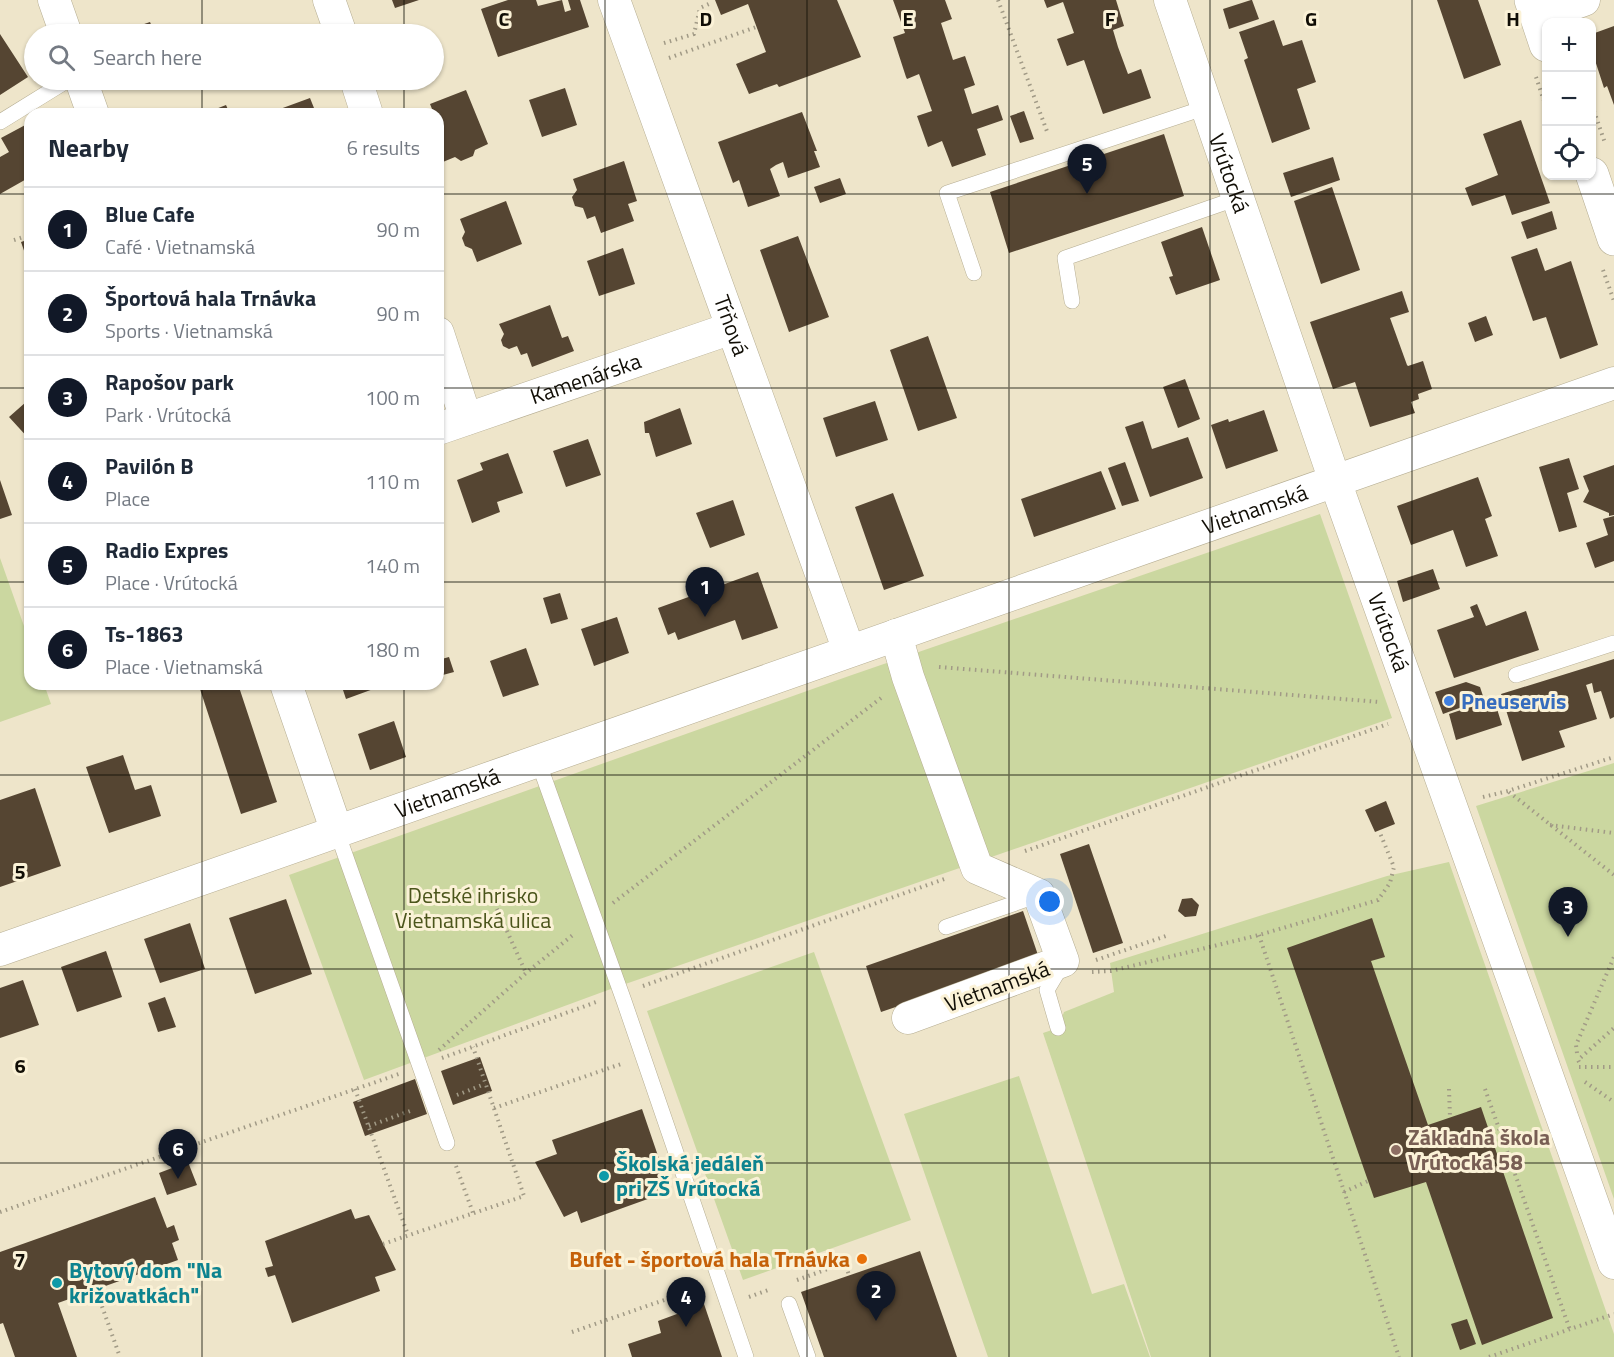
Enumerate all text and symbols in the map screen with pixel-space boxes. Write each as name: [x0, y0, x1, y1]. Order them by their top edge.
text: C: [499, 3, 510, 34]
text: D: [700, 3, 712, 34]
text: E: [902, 3, 914, 34]
text: F: [1105, 3, 1116, 34]
text: G: [1305, 3, 1317, 34]
text: H: [1506, 3, 1520, 34]
map controls: [1542, 18, 1596, 180]
button: +: [1542, 18, 1596, 72]
search box: [24, 24, 444, 90]
text: Search here: [93, 40, 202, 74]
icon: search: [45, 41, 78, 74]
button: −: [1542, 72, 1596, 126]
button: locate: [1542, 126, 1596, 180]
text: Nearby: [48, 128, 129, 167]
street label: Vrútocká: [1200, 129, 1259, 217]
text: 6 results: [347, 132, 420, 163]
pin: 5: [1068, 144, 1106, 194]
text: Blue Cafe: [105, 197, 195, 231]
text: 1: [62, 214, 73, 245]
text: 90 m: [376, 214, 420, 245]
text: Café · Vietnamská: [105, 231, 255, 262]
text: Športová hala Trnávka: [105, 281, 316, 315]
street label: Tŕňová: [705, 290, 758, 361]
text: 2: [62, 298, 73, 329]
text: 90 m: [376, 298, 420, 329]
text: Sports · Vietnamská: [105, 315, 273, 346]
street label: Kamenárska: [525, 344, 646, 413]
text: Rapošov park: [105, 365, 234, 399]
text: 3: [62, 382, 73, 413]
text: 100 m: [365, 382, 420, 413]
text: Park · Vrútocká: [105, 399, 231, 430]
text: Pavilón B: [105, 449, 194, 483]
text: 4: [62, 466, 73, 497]
text: 110 m: [365, 466, 420, 497]
street label: Vietnamská: [1198, 475, 1312, 543]
text: Place: [105, 483, 150, 514]
text: Radio Expres: [105, 533, 228, 567]
text: 5: [62, 550, 73, 581]
text: 140 m: [365, 550, 420, 581]
text: Place · Vrútocká: [105, 567, 238, 598]
pin: 1: [686, 568, 724, 617]
street label: Vrútocká: [1359, 588, 1419, 676]
text: Ts-1863: [105, 617, 184, 651]
text: 6: [62, 634, 73, 665]
text: 180 m: [365, 634, 420, 665]
text: Place · Vietnamská: [105, 651, 263, 682]
place label: Pneuservis: [1461, 684, 1566, 718]
marker: Pneuservis: [1442, 694, 1456, 708]
street label: Vietnamská: [390, 759, 504, 827]
text: 5: [14, 856, 26, 887]
park label: Detské ihrisko Vietnamská ulica: [395, 878, 551, 937]
your location: [1035, 887, 1064, 916]
pin: 3: [1548, 888, 1588, 937]
street label: Vietnamská: [940, 951, 1054, 1021]
text: 6: [14, 1050, 26, 1081]
place label: Základná škola Vrútocká 58: [1408, 1120, 1550, 1179]
pin: 6: [158, 1130, 198, 1179]
marker: Základná škola Vrútocká 58: [1389, 1143, 1403, 1157]
place label: Školská jedáleň pri ZŠ Vrútocká: [616, 1146, 764, 1205]
marker: Školská jedáleň pri ZŠ Vrútocká: [597, 1169, 611, 1183]
place label: Bufet - športová hala Trnávka: [569, 1242, 850, 1276]
text: 7: [14, 1244, 26, 1275]
marker: Bufet - športová hala Trnávka: [855, 1252, 869, 1266]
place label: Bytový dom "Na križovatkách": [69, 1253, 222, 1312]
pin: 2: [856, 1272, 896, 1321]
marker: Bytový dom "Na križovatkách": [50, 1276, 64, 1290]
pin: 4: [666, 1278, 706, 1327]

